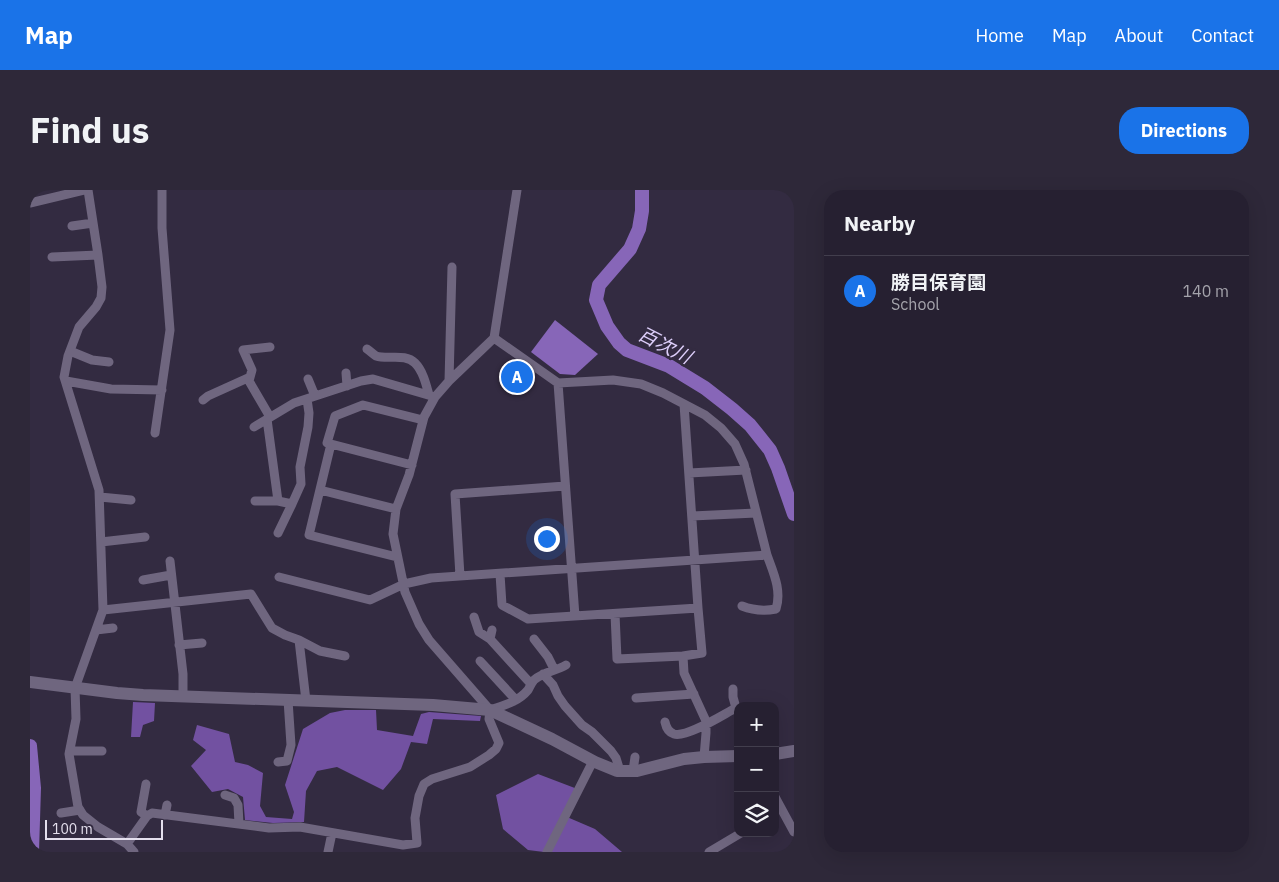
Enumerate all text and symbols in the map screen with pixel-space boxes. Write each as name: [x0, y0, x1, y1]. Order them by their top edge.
text: Map: [25, 19, 73, 51]
text: Home: [976, 24, 1024, 47]
text: Map: [1052, 24, 1087, 47]
text: About: [1115, 24, 1163, 47]
text: Contact: [1191, 24, 1254, 47]
text: Find us: [30, 107, 149, 153]
button: Directions: [1119, 107, 1249, 154]
text: Nearby: [844, 209, 915, 237]
text: 勝目保育園: [891, 270, 986, 294]
text: A: [855, 281, 865, 301]
text: 140 m: [1182, 281, 1229, 301]
text: School: [891, 294, 940, 314]
water label: 百次川: [634, 321, 698, 370]
pin: A: [501, 358, 533, 396]
your location: [534, 526, 560, 552]
map controls: [734, 702, 779, 837]
button: +: [734, 702, 779, 747]
button: −: [734, 747, 779, 792]
button: layers: [734, 792, 779, 837]
scale bar: [45, 817, 162, 840]
text: 100 m: [52, 820, 93, 838]

